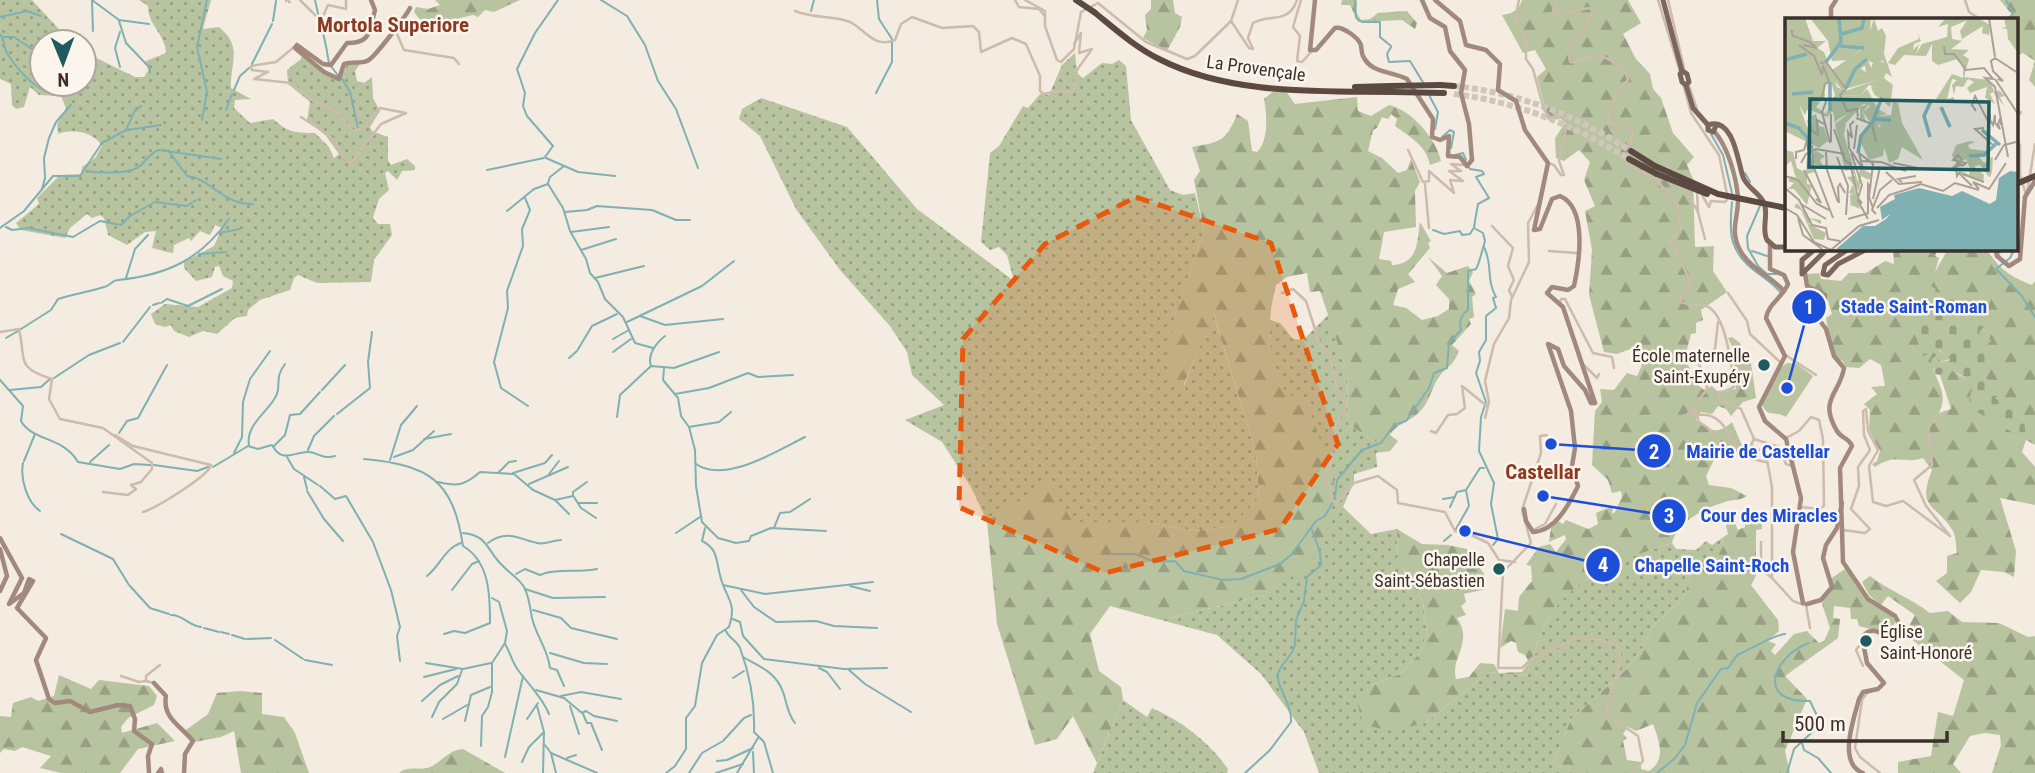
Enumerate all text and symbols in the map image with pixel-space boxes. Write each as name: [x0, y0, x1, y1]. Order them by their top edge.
district label: Mortola Superiore: [317, 13, 469, 37]
inset map: [1785, 18, 2018, 250]
north arrow: [28, 28, 98, 98]
street label: La Provençale: [1205, 51, 1307, 85]
text: N: [57, 68, 69, 91]
callout: Stade Saint-Roman: [1792, 287, 2001, 327]
text: 1: [1804, 295, 1814, 319]
text: Stade Saint-Roman: [1841, 295, 1987, 318]
place label: École maternelle Saint-Exupéry: [1632, 345, 1750, 387]
marker: École maternelle Saint-Exupéry: [1756, 357, 1772, 373]
callout: Mairie de Castellar: [1637, 431, 1844, 471]
text: 2: [1649, 440, 1659, 464]
text: Mairie de Castellar: [1686, 440, 1830, 463]
district label: Castellar: [1505, 460, 1581, 484]
callout: Cour des Miracles: [1651, 496, 1852, 536]
text: 3: [1664, 504, 1674, 528]
text: Cour des Miracles: [1700, 504, 1838, 527]
callout: Chapelle Saint-Roch: [1585, 545, 1803, 585]
place label: Chapelle Saint-Sébastien: [1374, 549, 1485, 591]
text: 4: [1598, 553, 1608, 577]
text: Chapelle Saint-Roch: [1635, 554, 1789, 577]
marker: Chapelle Saint-Sébastien: [1491, 561, 1507, 577]
place label: Église Saint-Honoré: [1880, 621, 1972, 663]
marker: Église Saint-Honoré: [1858, 633, 1874, 649]
scale bar: [1783, 700, 1948, 744]
text: 500 m: [1794, 712, 1846, 736]

